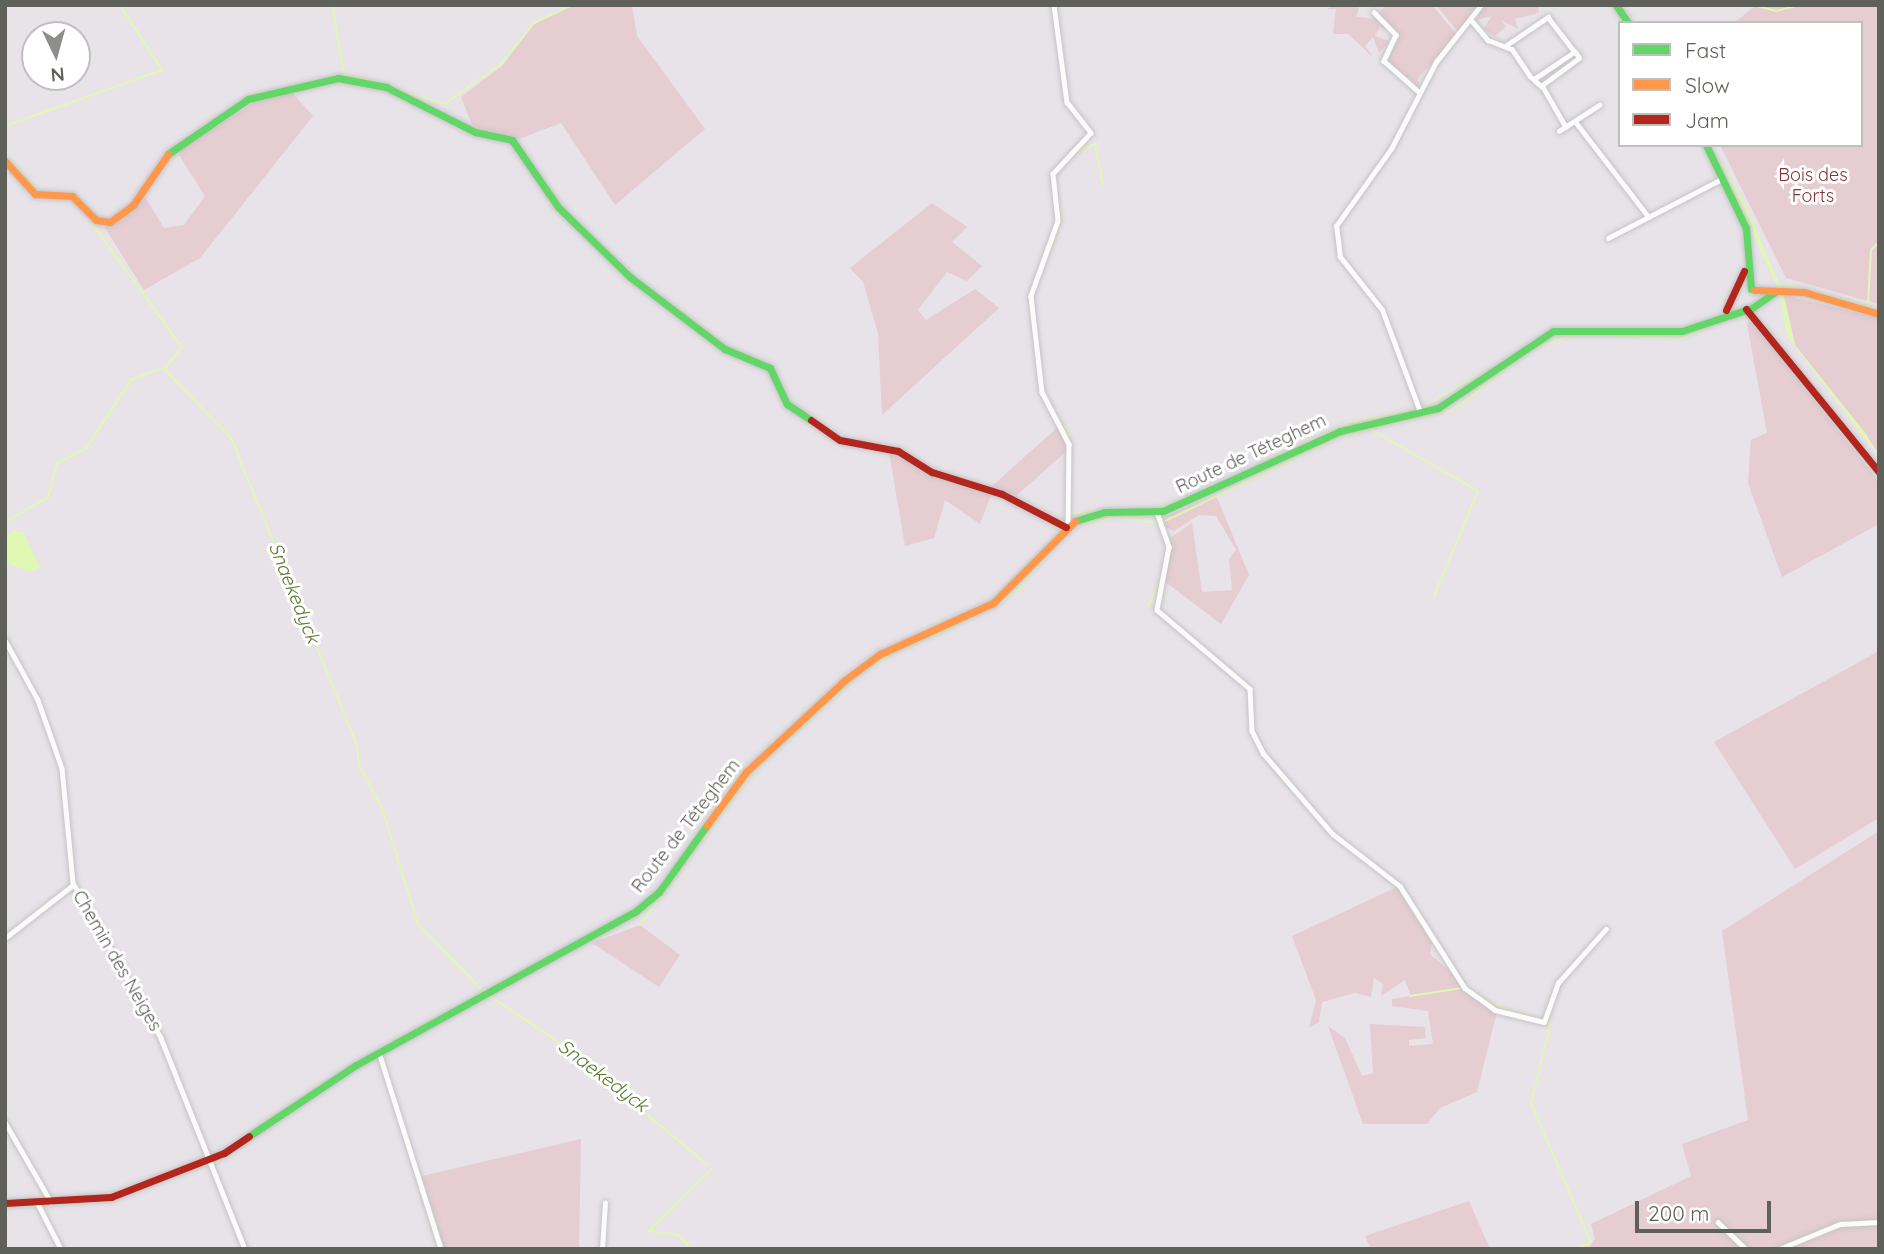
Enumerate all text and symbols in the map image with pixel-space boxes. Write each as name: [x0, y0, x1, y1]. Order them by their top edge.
north arrow: [21, 21, 91, 91]
legend: [1618, 21, 1863, 147]
text: Fast: [1685, 37, 1726, 63]
text: N: [50, 62, 66, 87]
text: Slow: [1685, 72, 1730, 98]
text: Jam: [1685, 107, 1729, 133]
park label: Bois des Forts: [1778, 165, 1848, 208]
street label: Route de Téteghem: [1172, 410, 1330, 498]
water label: Snaekedyck: [263, 539, 325, 647]
street label: Route de Téteghem: [627, 755, 745, 897]
street label: Chemin des Neiges: [68, 887, 166, 1035]
water label: Snaekedyck: [554, 1035, 652, 1117]
scale bar: [1639, 1188, 1776, 1232]
text: 200 m: [1648, 1200, 1710, 1226]

